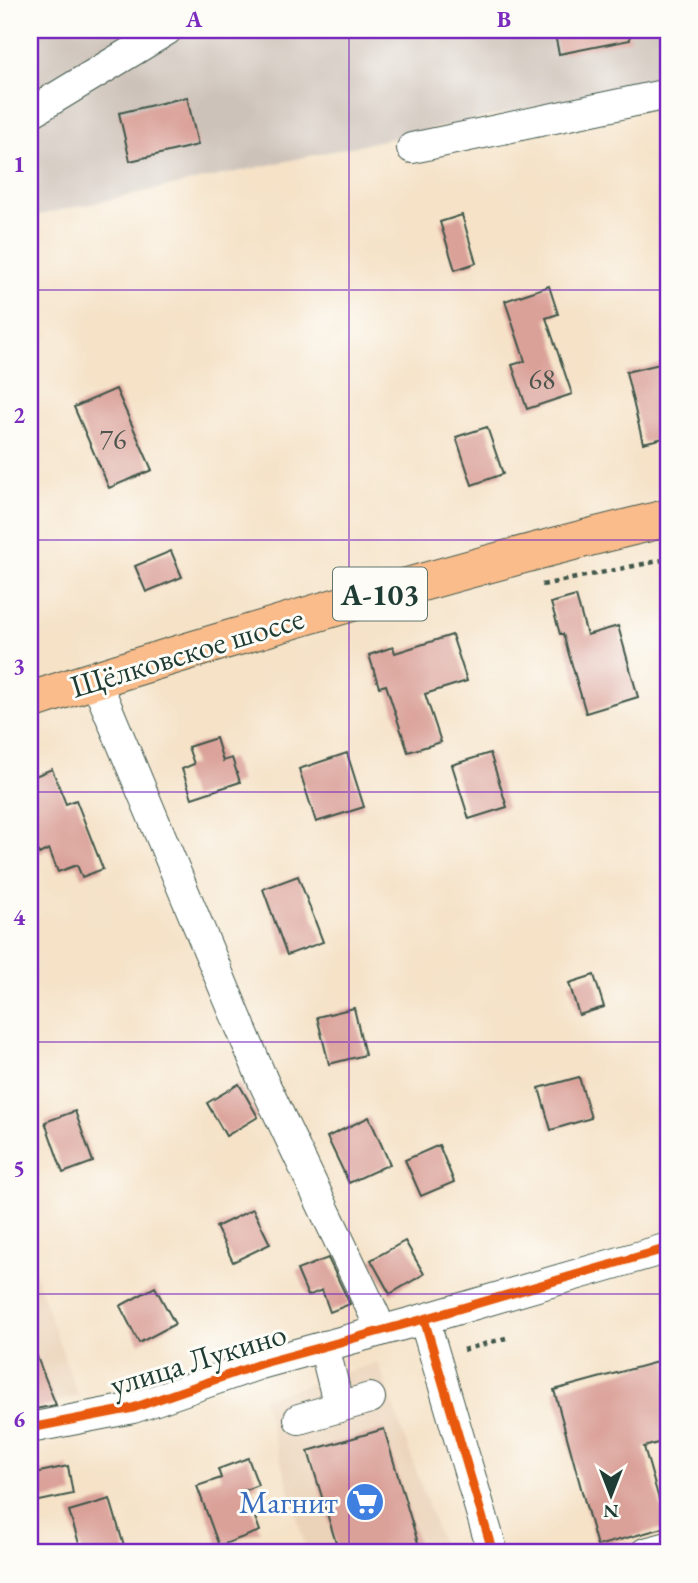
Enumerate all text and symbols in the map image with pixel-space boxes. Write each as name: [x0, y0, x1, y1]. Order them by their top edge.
text: A: [185, 4, 203, 34]
text: B: [497, 4, 511, 34]
text: 1: [13, 149, 25, 179]
house number: 68: [529, 361, 555, 397]
text: 2: [13, 400, 25, 430]
house number: 76: [100, 421, 126, 457]
road number: А-103: [333, 568, 427, 621]
street label: Щёлковское шоссе: [65, 597, 309, 707]
text: 3: [13, 651, 25, 681]
text: 4: [13, 902, 26, 932]
text: 5: [13, 1153, 25, 1183]
street label: улица Лукино: [105, 1312, 291, 1406]
text: 6: [13, 1404, 25, 1434]
north arrow: [576, 1460, 646, 1530]
place label: Магнит: [239, 1481, 338, 1523]
supermarket icon: Магнит: [344, 1481, 386, 1523]
text: N: [603, 1499, 619, 1524]

